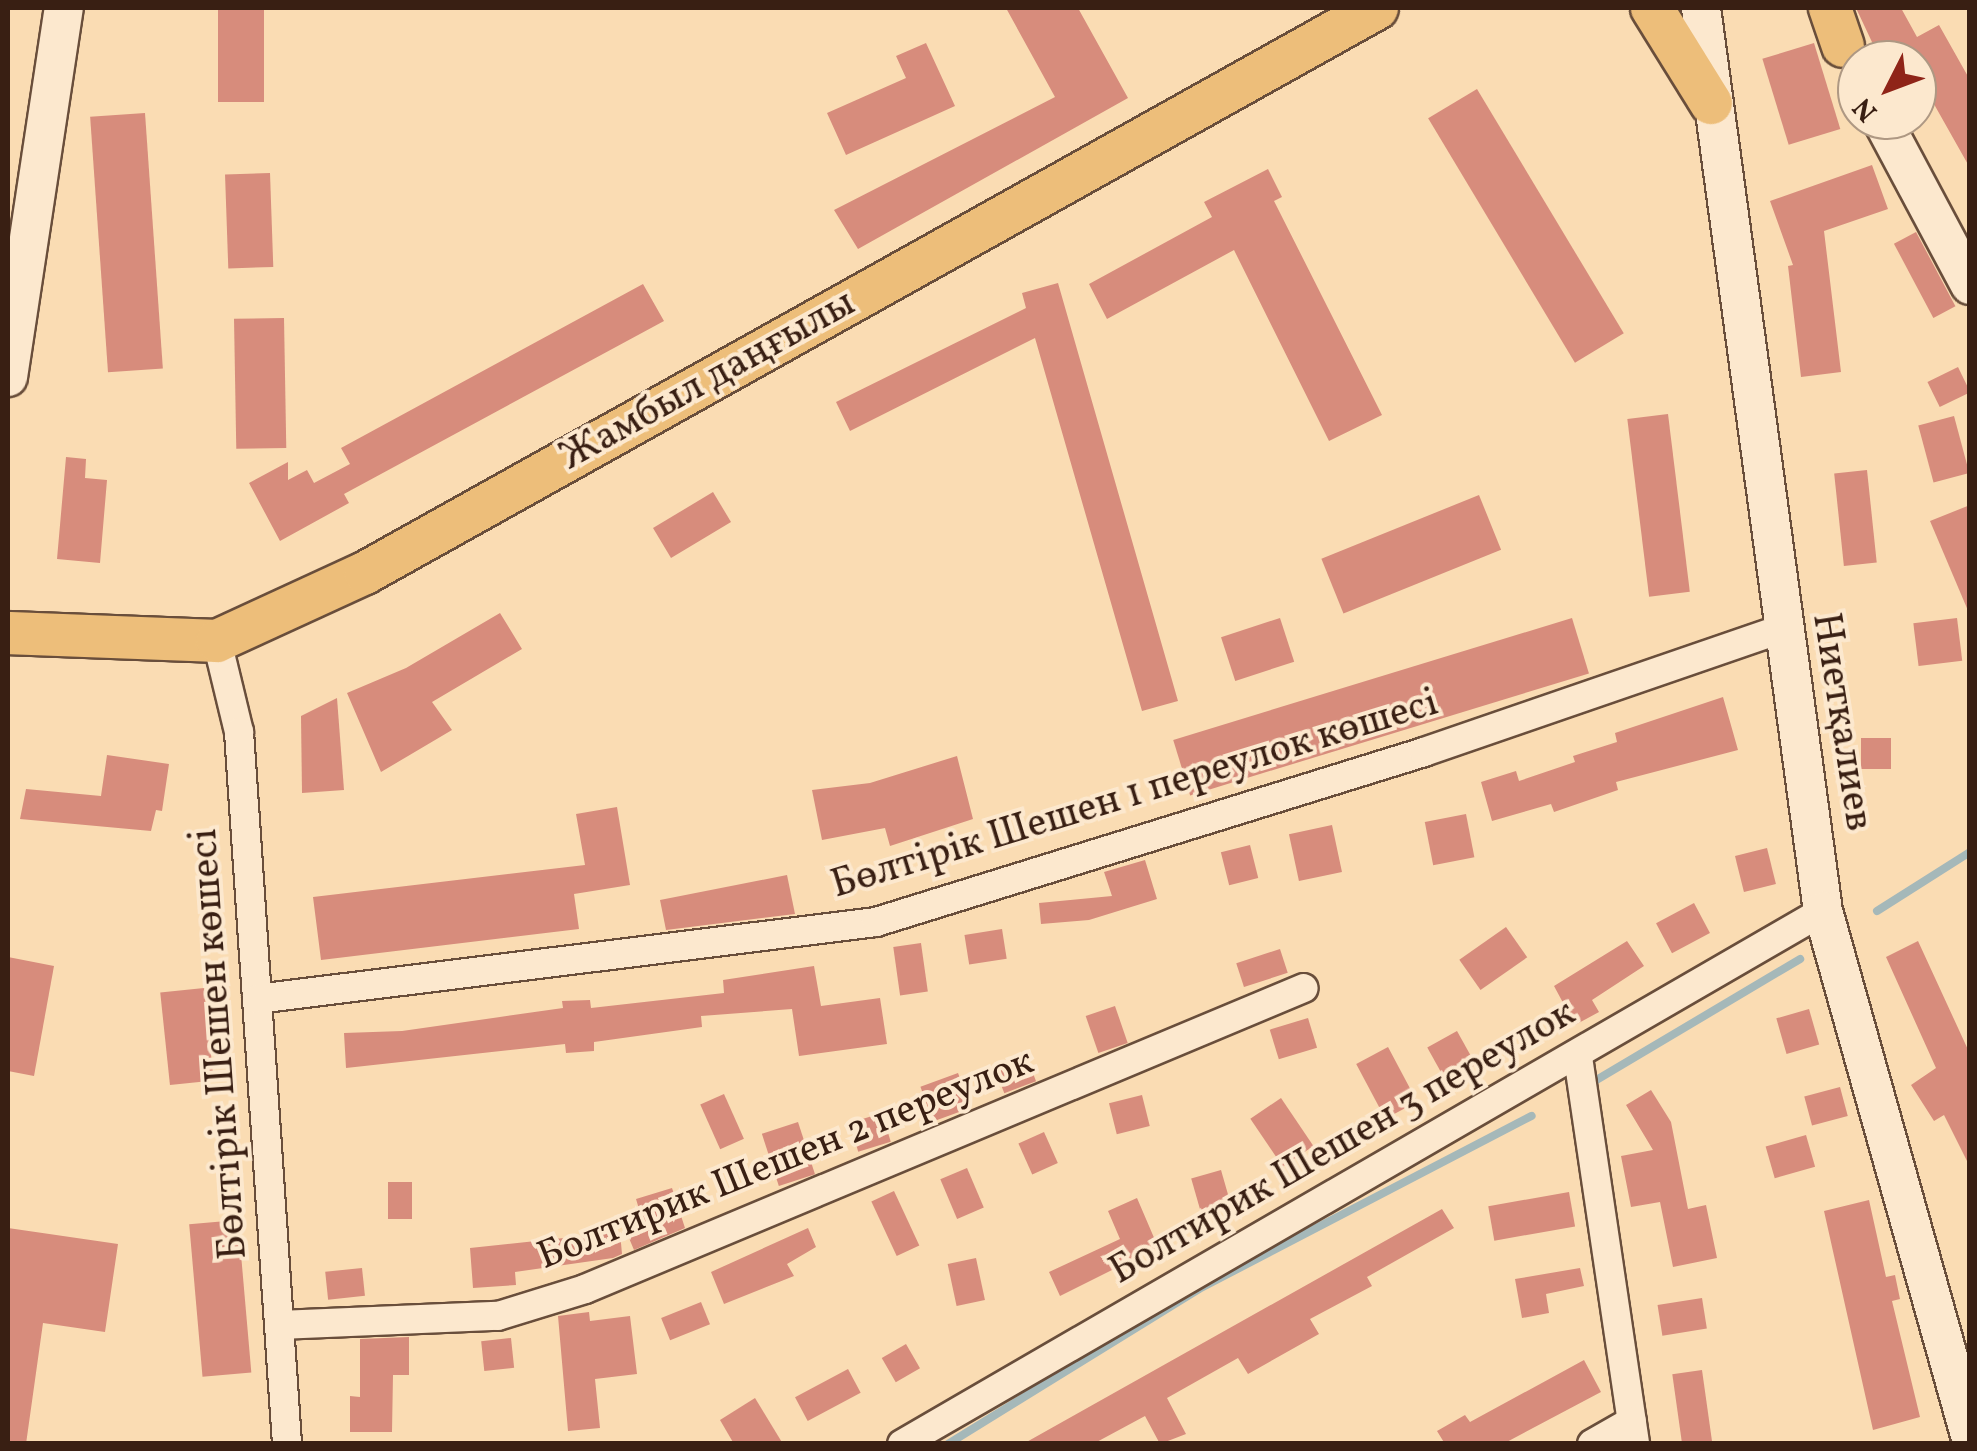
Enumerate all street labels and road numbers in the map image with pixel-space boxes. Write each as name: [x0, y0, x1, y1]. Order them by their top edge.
street label: Жамбыл даңғылы: [552, 280, 864, 482]
street label: Ниетқалиев: [1800, 610, 1882, 834]
street label: Бөлтірік Шешен 1 переулок көшесі: [826, 680, 1444, 910]
street label: Бөлтірік Шешен көшесі: [181, 827, 259, 1261]
street label: Болтирик Шешен 3 переулок: [1102, 990, 1584, 1296]
street label: Болтирик Шешен 2 переулок: [531, 1038, 1041, 1282]

